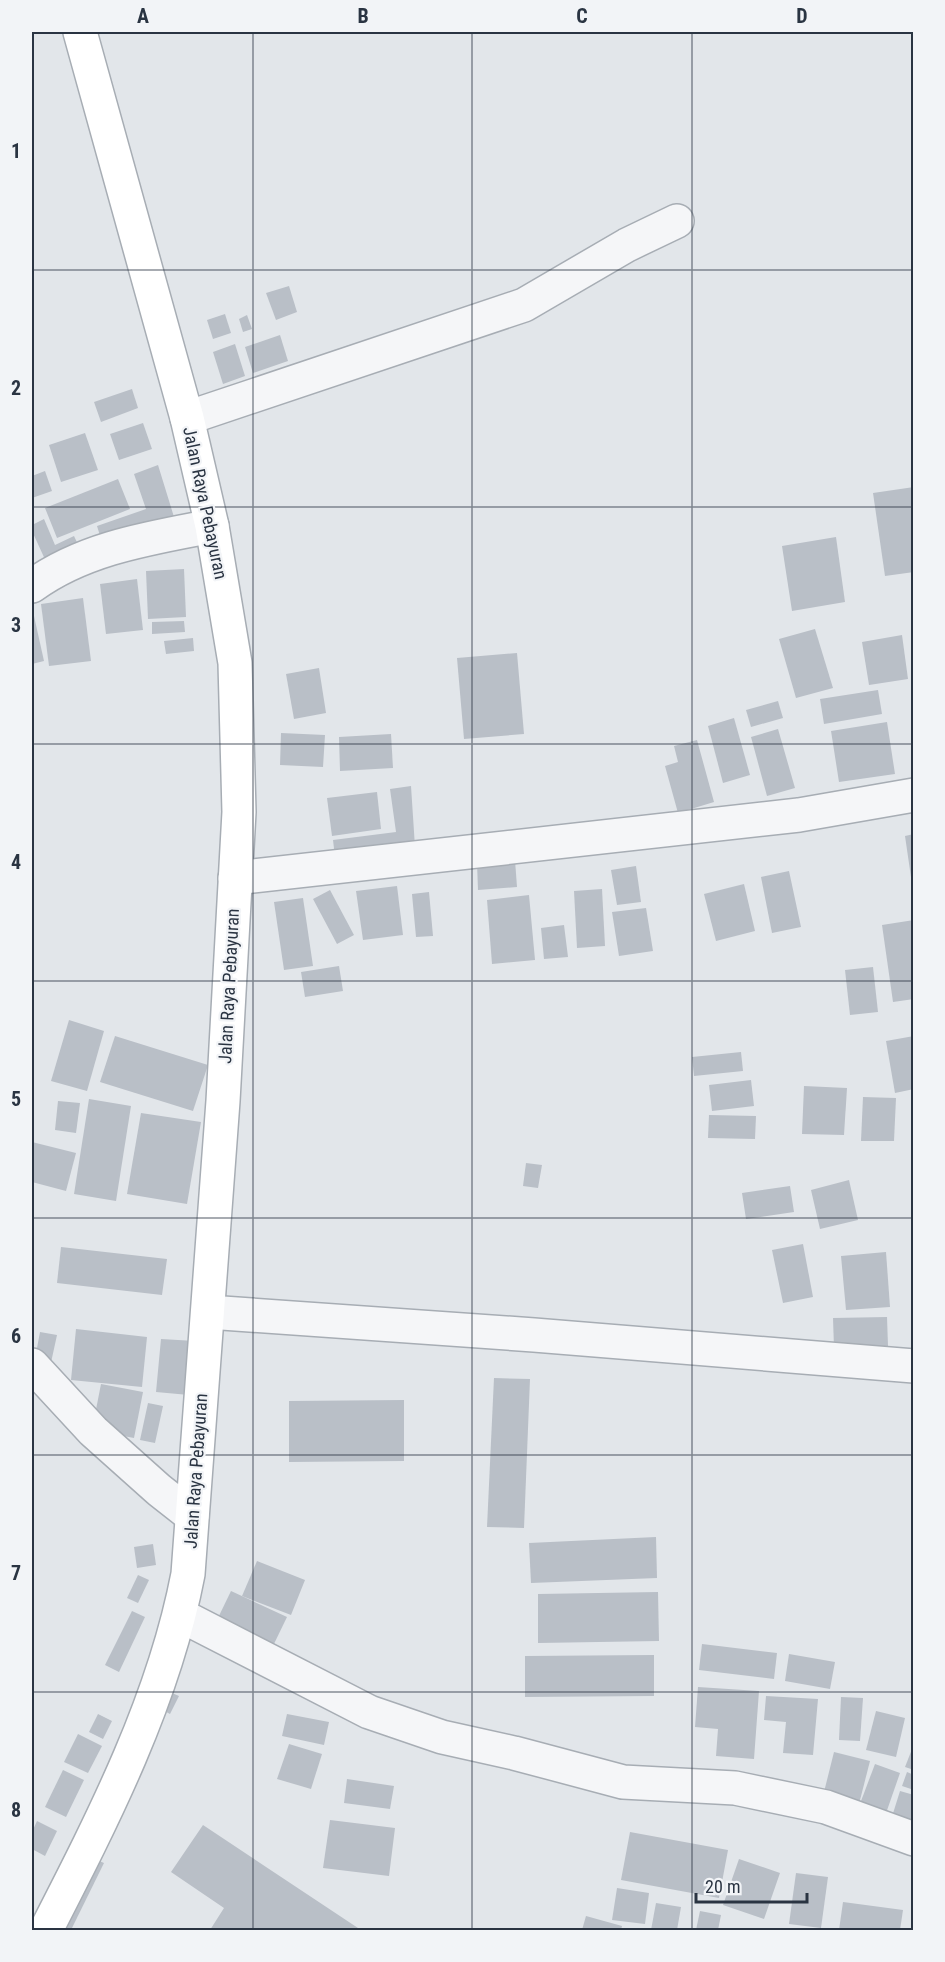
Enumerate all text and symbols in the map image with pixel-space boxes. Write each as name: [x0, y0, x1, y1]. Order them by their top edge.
text: A: [137, 4, 149, 28]
text: B: [357, 4, 369, 28]
text: C: [576, 4, 588, 28]
text: D: [796, 4, 808, 28]
text: 1: [11, 139, 21, 163]
text: 2: [11, 376, 21, 400]
street label: Jalan Raya Pebayuran: [179, 425, 232, 581]
text: 3: [11, 613, 21, 637]
text: 4: [11, 850, 21, 874]
street label: Jalan Raya Pebayuran: [214, 908, 243, 1064]
text: 5: [11, 1087, 21, 1111]
text: 6: [11, 1324, 21, 1348]
street label: Jalan Raya Pebayuran: [180, 1393, 211, 1549]
text: 7: [11, 1561, 21, 1585]
text: 8: [11, 1798, 21, 1822]
scale bar: [696, 1866, 807, 1904]
text: 20 m: [705, 1876, 740, 1897]

